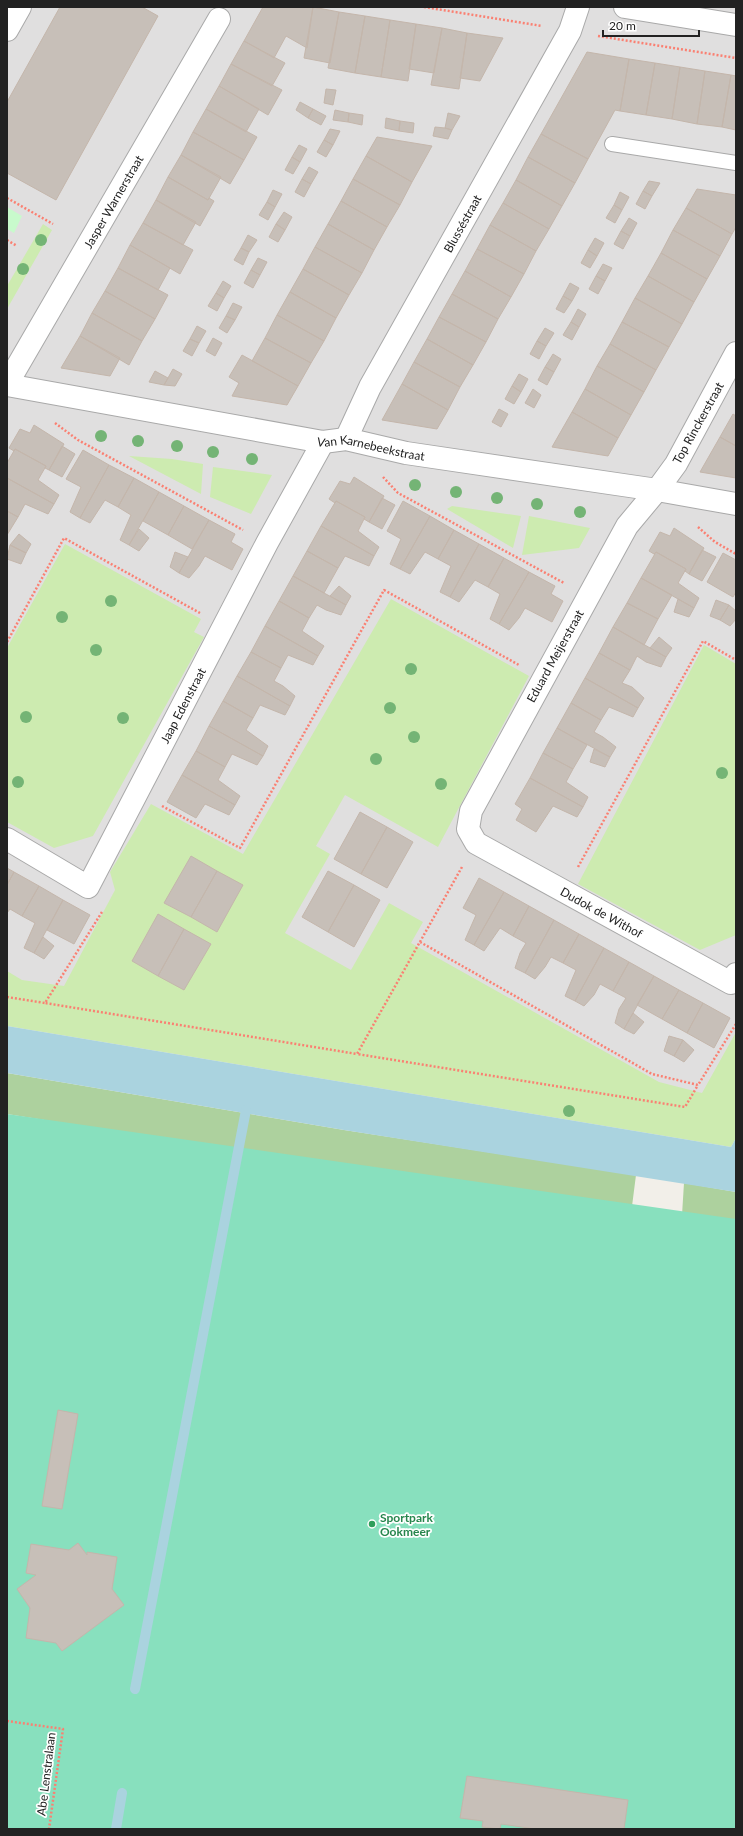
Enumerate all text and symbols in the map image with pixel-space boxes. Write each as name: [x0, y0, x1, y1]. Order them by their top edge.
scale bar: [603, 12, 699, 38]
text: 20 m: [609, 18, 636, 33]
street label: Jasper Warnerstraat: [80, 152, 146, 251]
street label: Blusséstraat: [440, 191, 484, 255]
street label: Top Rinckerstraat: [669, 379, 727, 467]
street label: Van Karnebeekstraat: [316, 431, 427, 463]
street label: Eduard Meijerstraat: [523, 606, 587, 705]
street label: Jaap Edenstraat: [157, 664, 209, 746]
street label: Dudok de Withof: [558, 883, 646, 941]
place label: Sportpark Ookmeer: [380, 1510, 434, 1539]
marker: Sportpark Ookmeer: [367, 1519, 377, 1529]
street label: Abe Lenstralaan: [33, 1731, 59, 1817]

